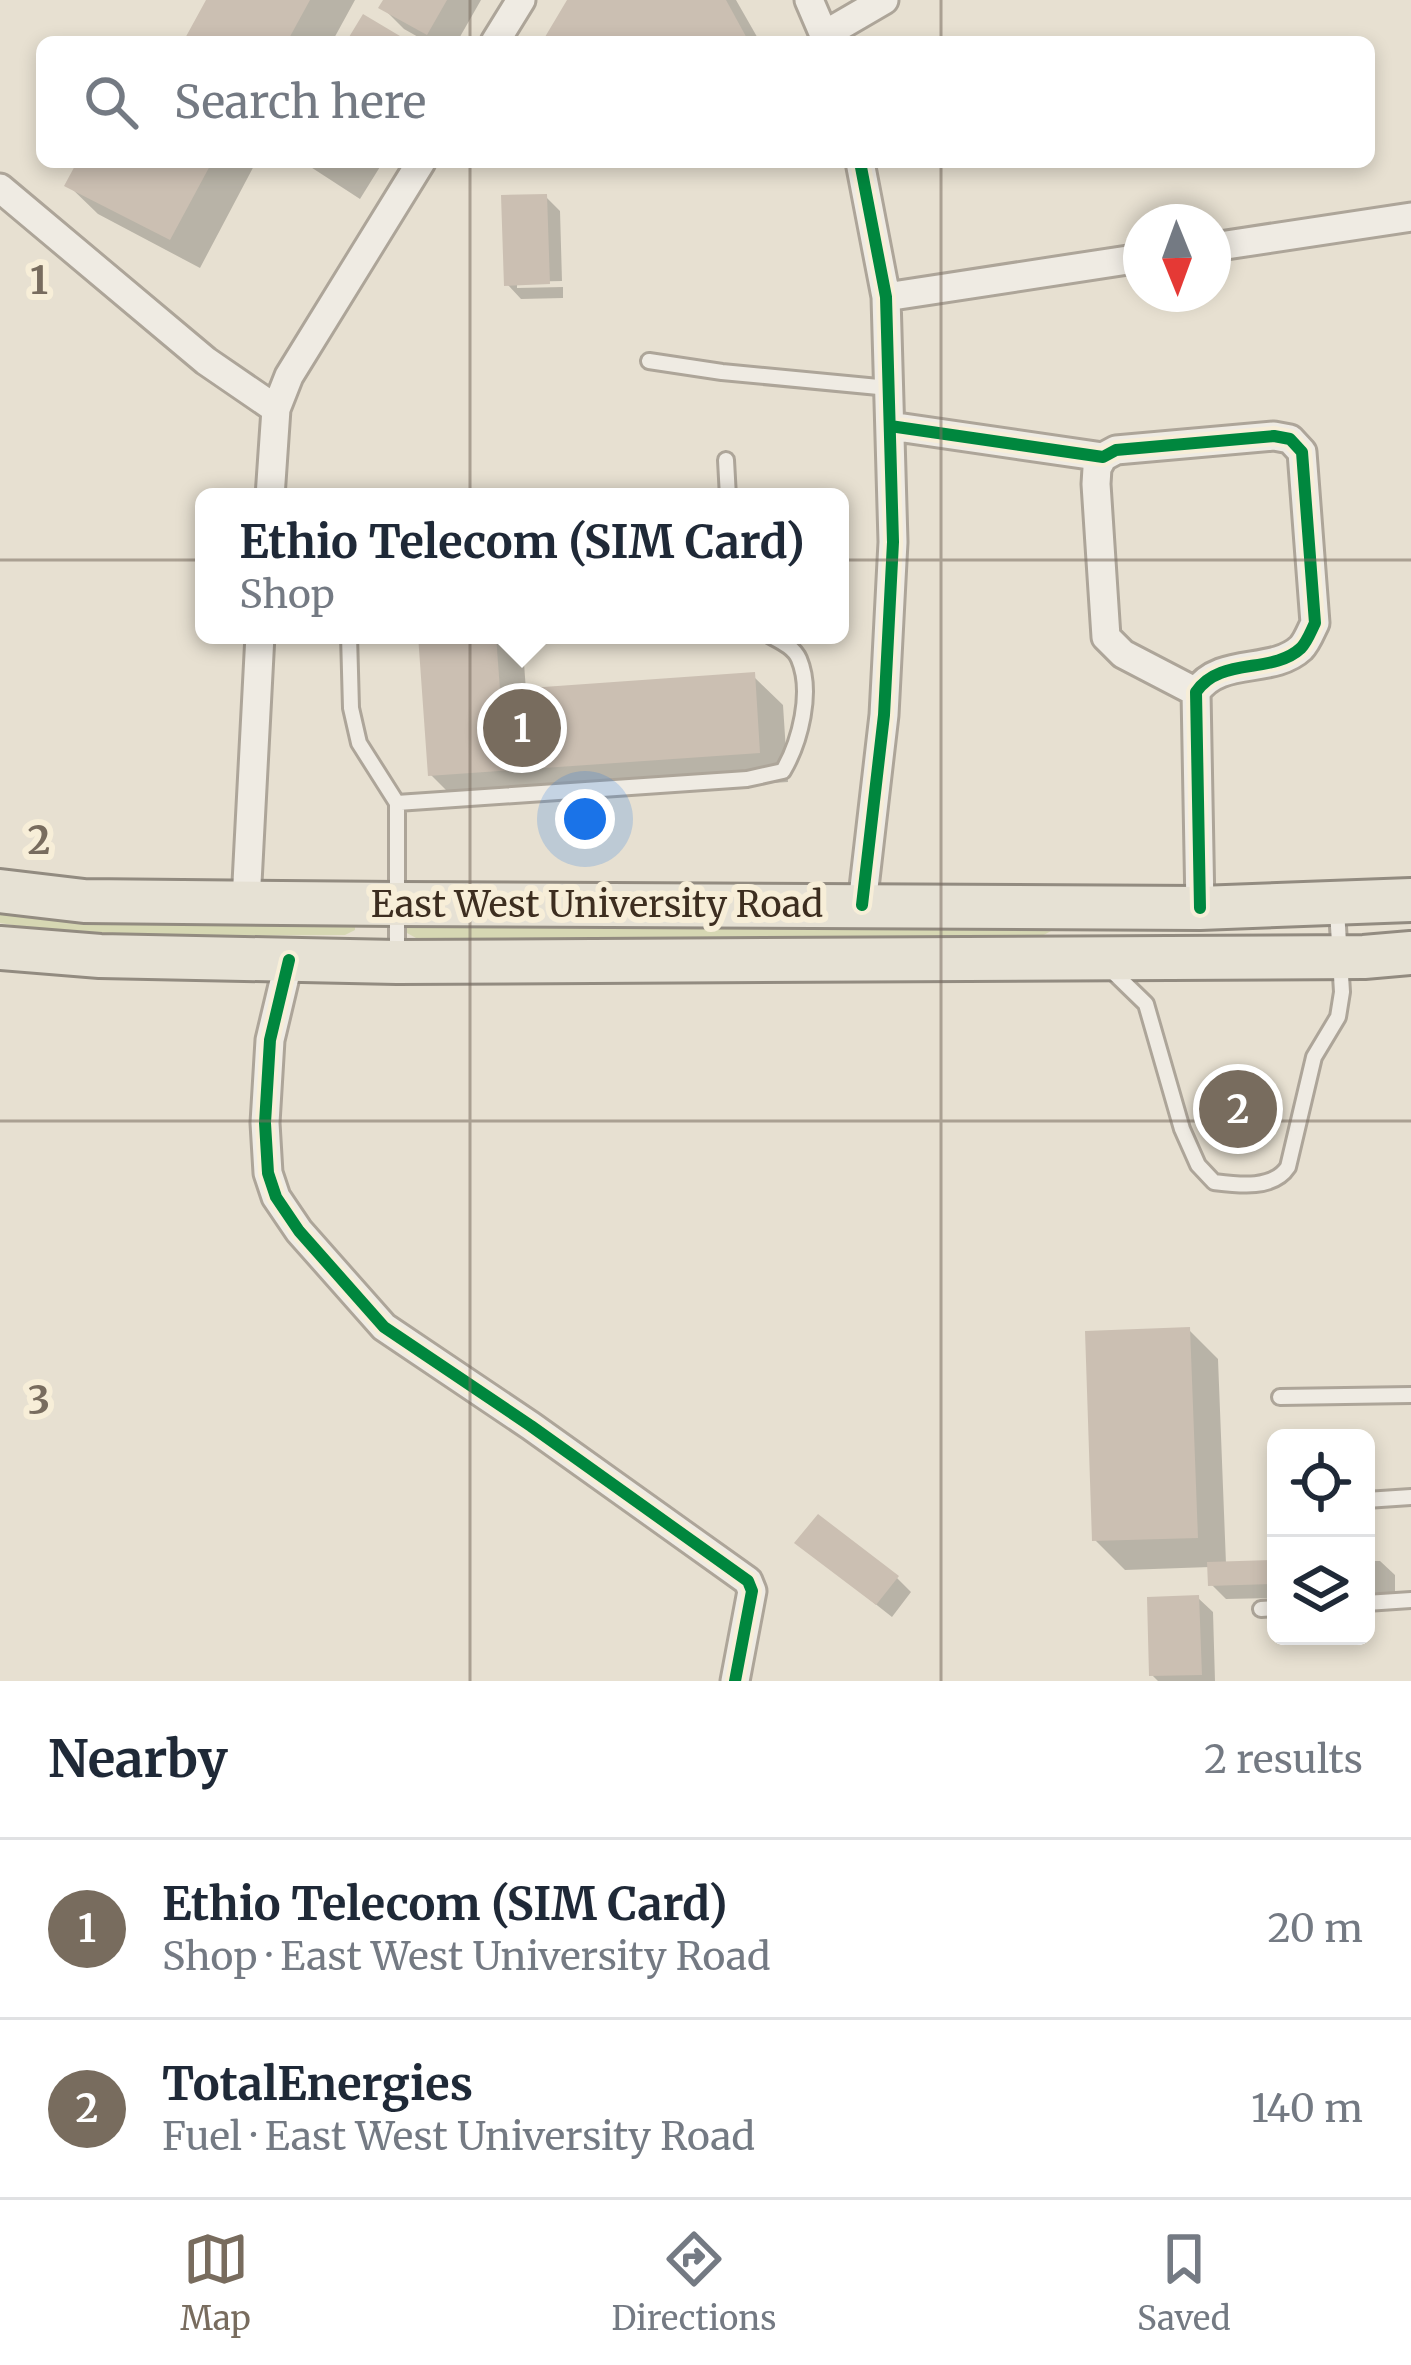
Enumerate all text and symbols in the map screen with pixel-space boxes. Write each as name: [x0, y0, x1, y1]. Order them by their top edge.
search box: [36, 36, 1375, 168]
icon: search: [78, 69, 144, 135]
text: Search here: [174, 74, 426, 130]
north arrow: [1123, 204, 1231, 312]
text: 1: [30, 256, 48, 305]
popup: [195, 488, 849, 644]
text: Ethio Telecom (SIM Card): [239, 514, 805, 570]
text: Shop: [239, 570, 335, 619]
pin: 1: [483, 683, 561, 773]
your location: [555, 789, 615, 849]
text: 2: [28, 816, 50, 865]
street label: East West University Road: [371, 882, 823, 927]
pin: 2: [1199, 1064, 1277, 1154]
text: 3: [28, 1376, 50, 1425]
map controls: [1267, 1429, 1375, 1645]
button: locate: [1267, 1429, 1375, 1537]
button: layers: [1267, 1537, 1375, 1645]
text: Nearby: [48, 1727, 228, 1791]
text: 2 results: [1204, 1735, 1363, 1784]
text: Ethio Telecom (SIM Card): [162, 1876, 727, 1932]
text: 1: [78, 1904, 96, 1953]
text: 20 m: [1268, 1904, 1363, 1953]
text: Shop · East West University Road: [162, 1932, 771, 1981]
text: TotalEnergies: [162, 2056, 473, 2112]
text: 2: [76, 2084, 98, 2133]
text: 140 m: [1251, 2084, 1363, 2133]
text: Fuel · East West University Road: [162, 2112, 755, 2161]
tab: Map: [180, 2226, 251, 2339]
tab: Directions: [611, 2226, 776, 2339]
tab: Saved: [1137, 2226, 1231, 2339]

